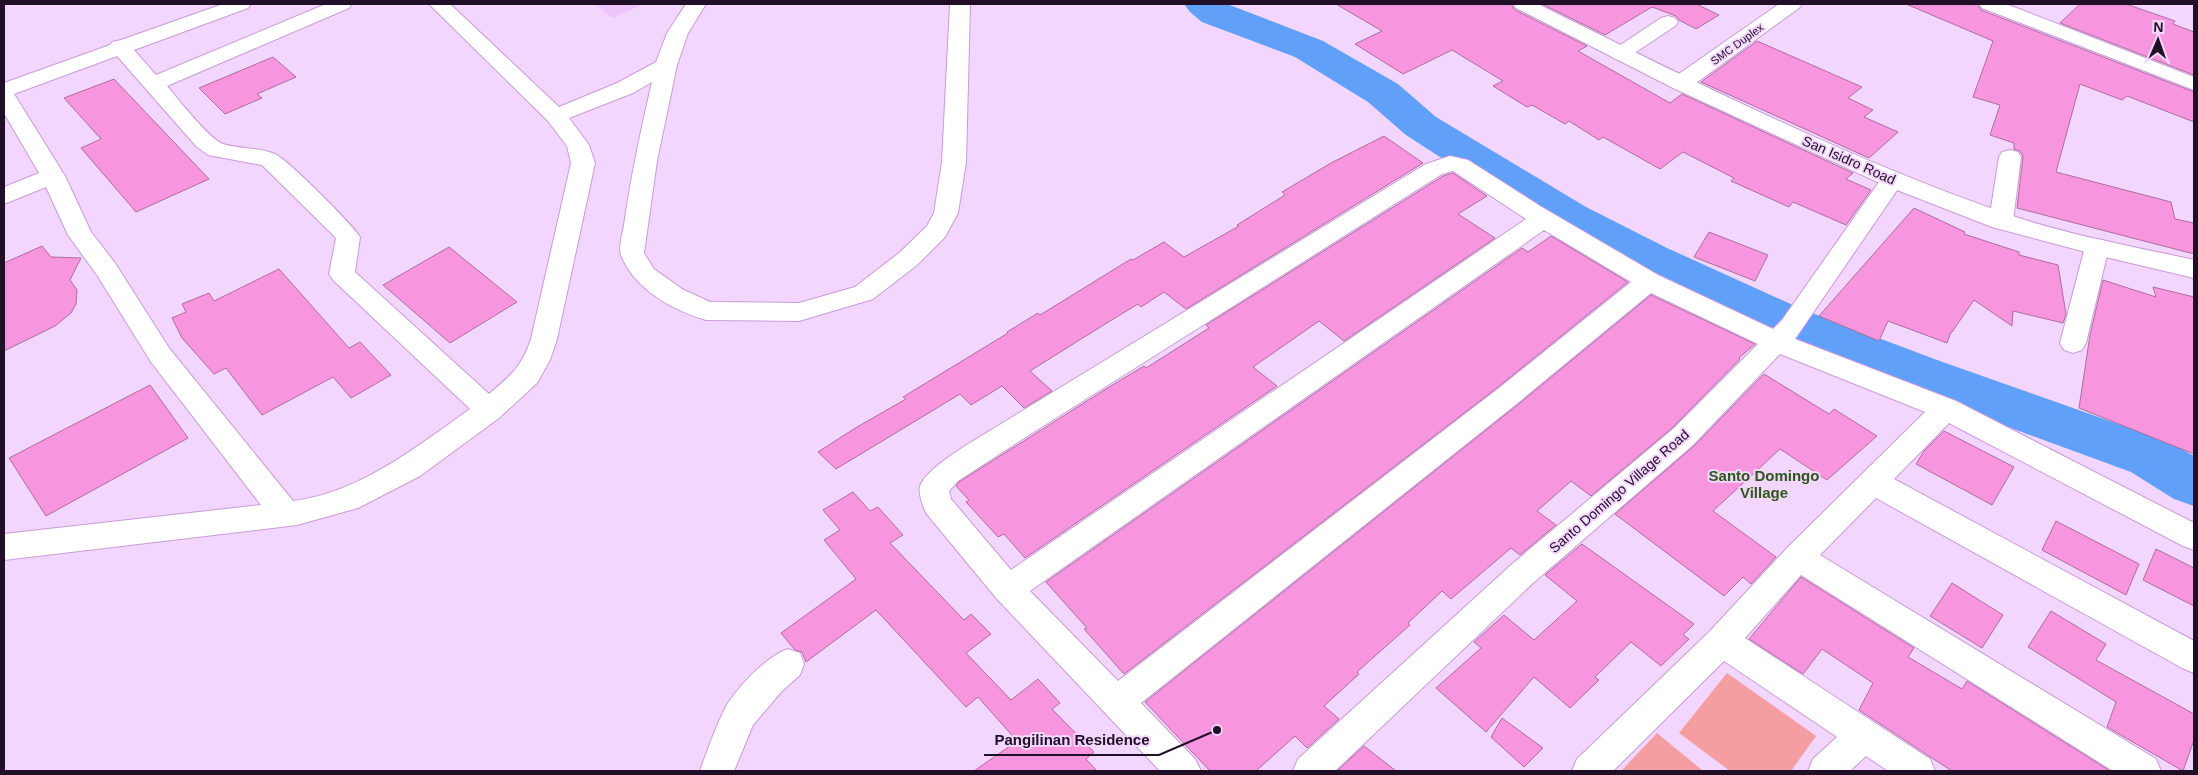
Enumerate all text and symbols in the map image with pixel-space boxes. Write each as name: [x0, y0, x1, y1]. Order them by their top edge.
north arrow: [2133, 15, 2183, 65]
text: N: [2153, 19, 2164, 35]
street label: SMC Duplex: [1708, 21, 1766, 67]
street label: San Isidro Road: [1800, 132, 1898, 188]
street label: Santo Domingo Village Road: [1546, 426, 1692, 556]
district label: Santo Domingo Village: [1709, 467, 1819, 501]
callout: Pangilinan Residence: [984, 725, 1159, 755]
text: Pangilinan Residence: [994, 731, 1150, 748]

